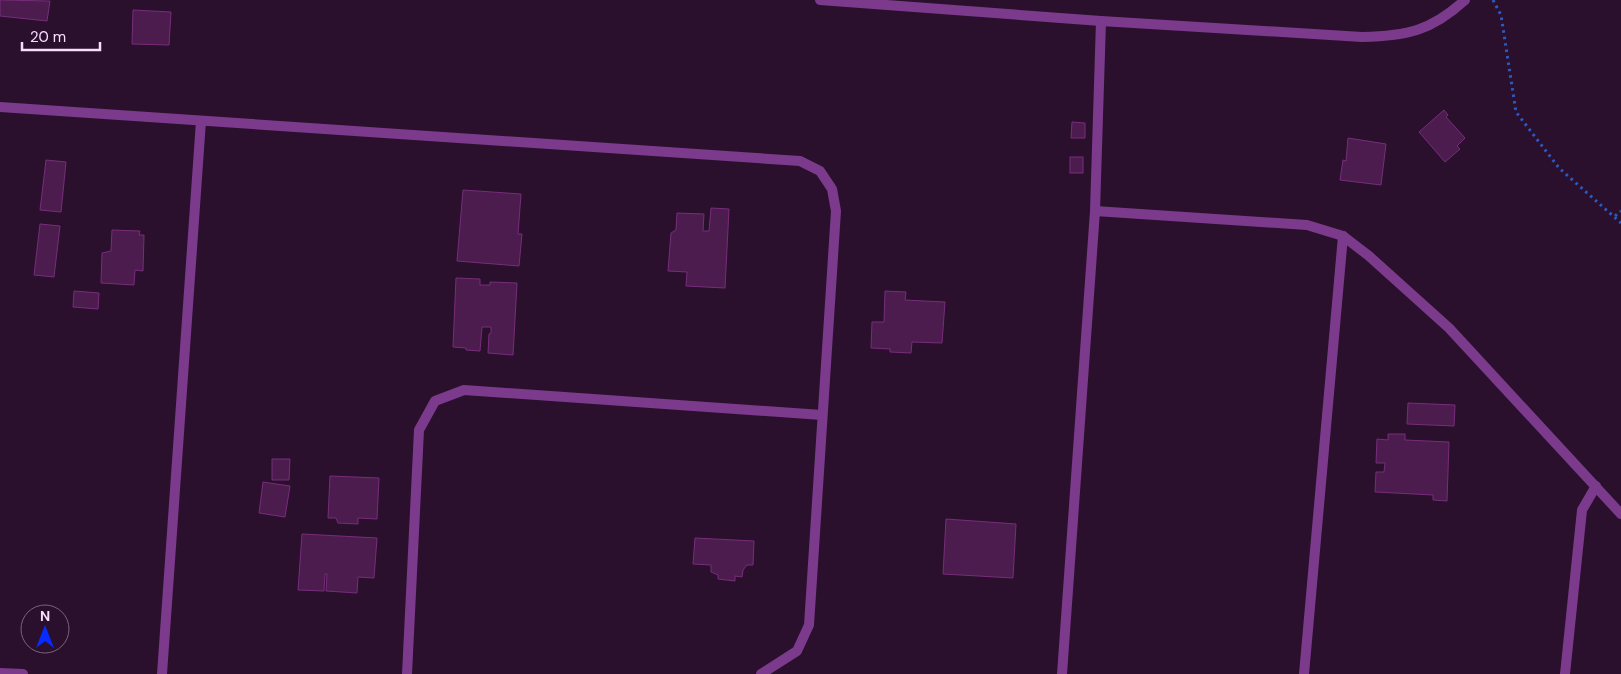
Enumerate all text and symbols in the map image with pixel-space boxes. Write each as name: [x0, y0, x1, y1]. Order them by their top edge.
scale bar: [22, 20, 100, 52]
text: 20 m: [30, 27, 66, 47]
north arrow: [20, 604, 70, 654]
text: N: [40, 607, 50, 625]

